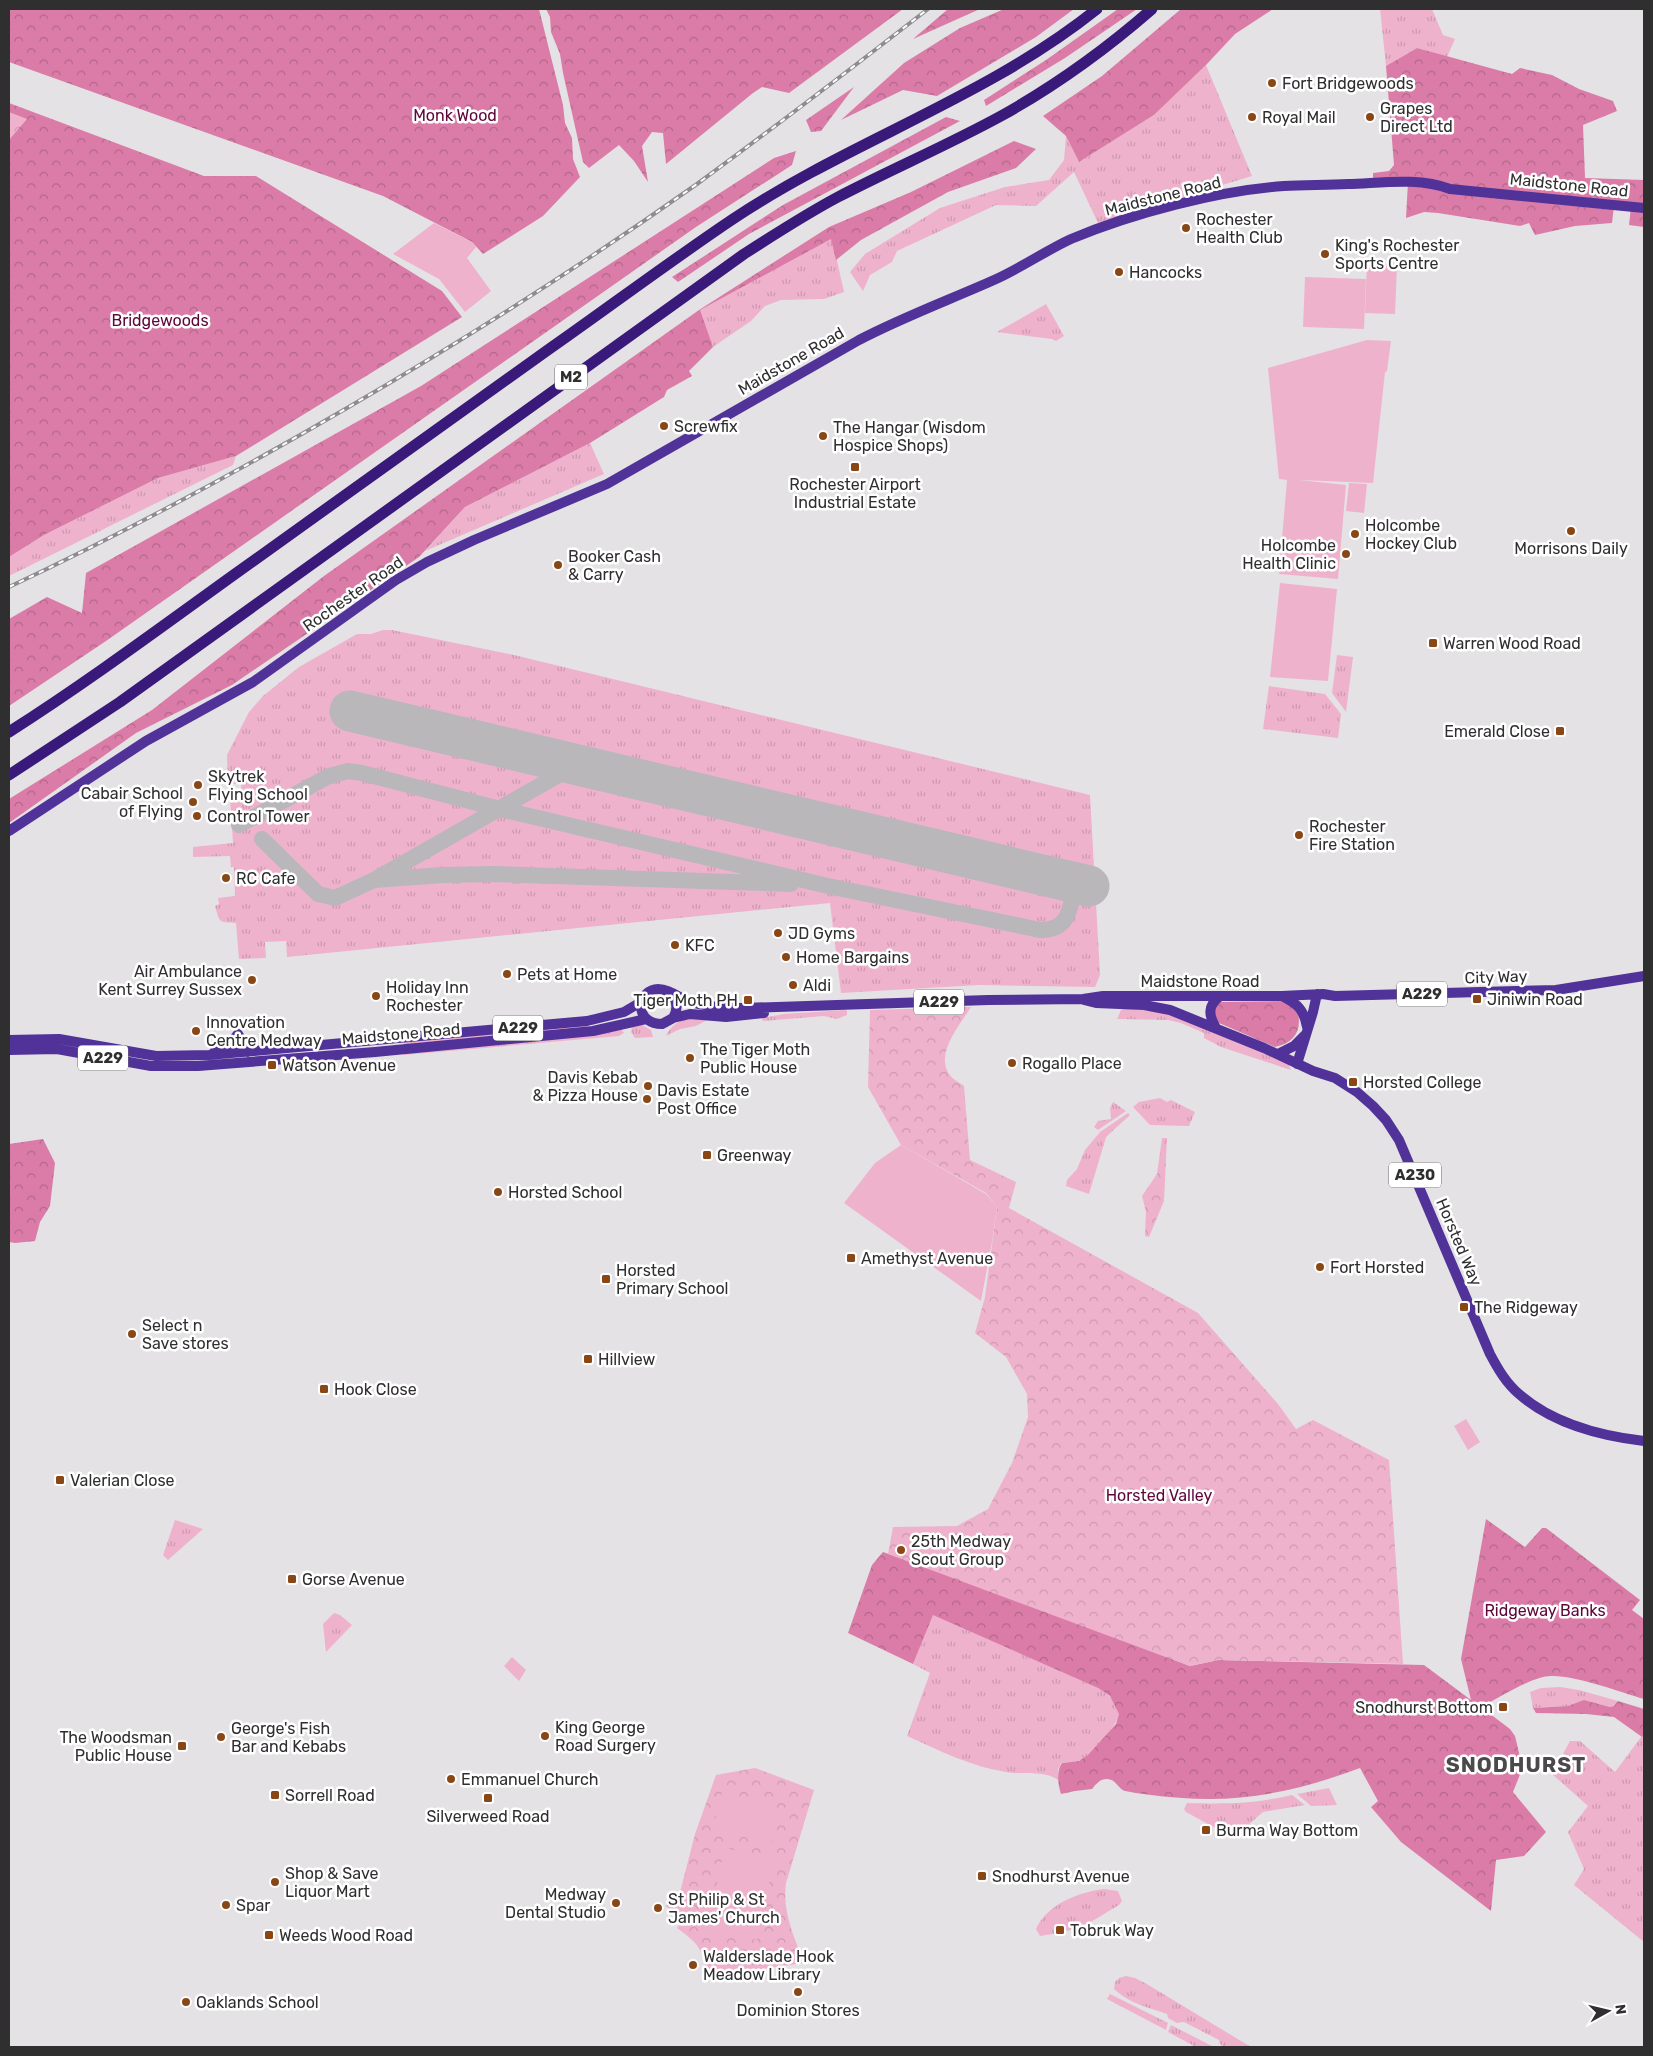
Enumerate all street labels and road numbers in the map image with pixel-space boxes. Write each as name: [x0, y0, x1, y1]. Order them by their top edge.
street label: Maidstone Road: [1509, 169, 1629, 201]
street label: Maidstone Road: [1103, 172, 1223, 220]
street label: Maidstone Road: [735, 323, 847, 399]
road number: M2: [555, 364, 587, 390]
street label: Rochester Road: [299, 552, 407, 636]
street label: City Way: [1464, 966, 1528, 988]
street label: Maidstone Road: [1140, 972, 1260, 991]
road number: A229: [1397, 982, 1447, 1006]
road number: A229: [914, 990, 964, 1014]
road number: A229: [493, 1016, 543, 1040]
street label: Maidstone Road: [341, 1019, 461, 1049]
road number: A229: [78, 1046, 128, 1070]
road number: A230: [1389, 1162, 1441, 1188]
street label: Horsted Way: [1432, 1195, 1486, 1289]

